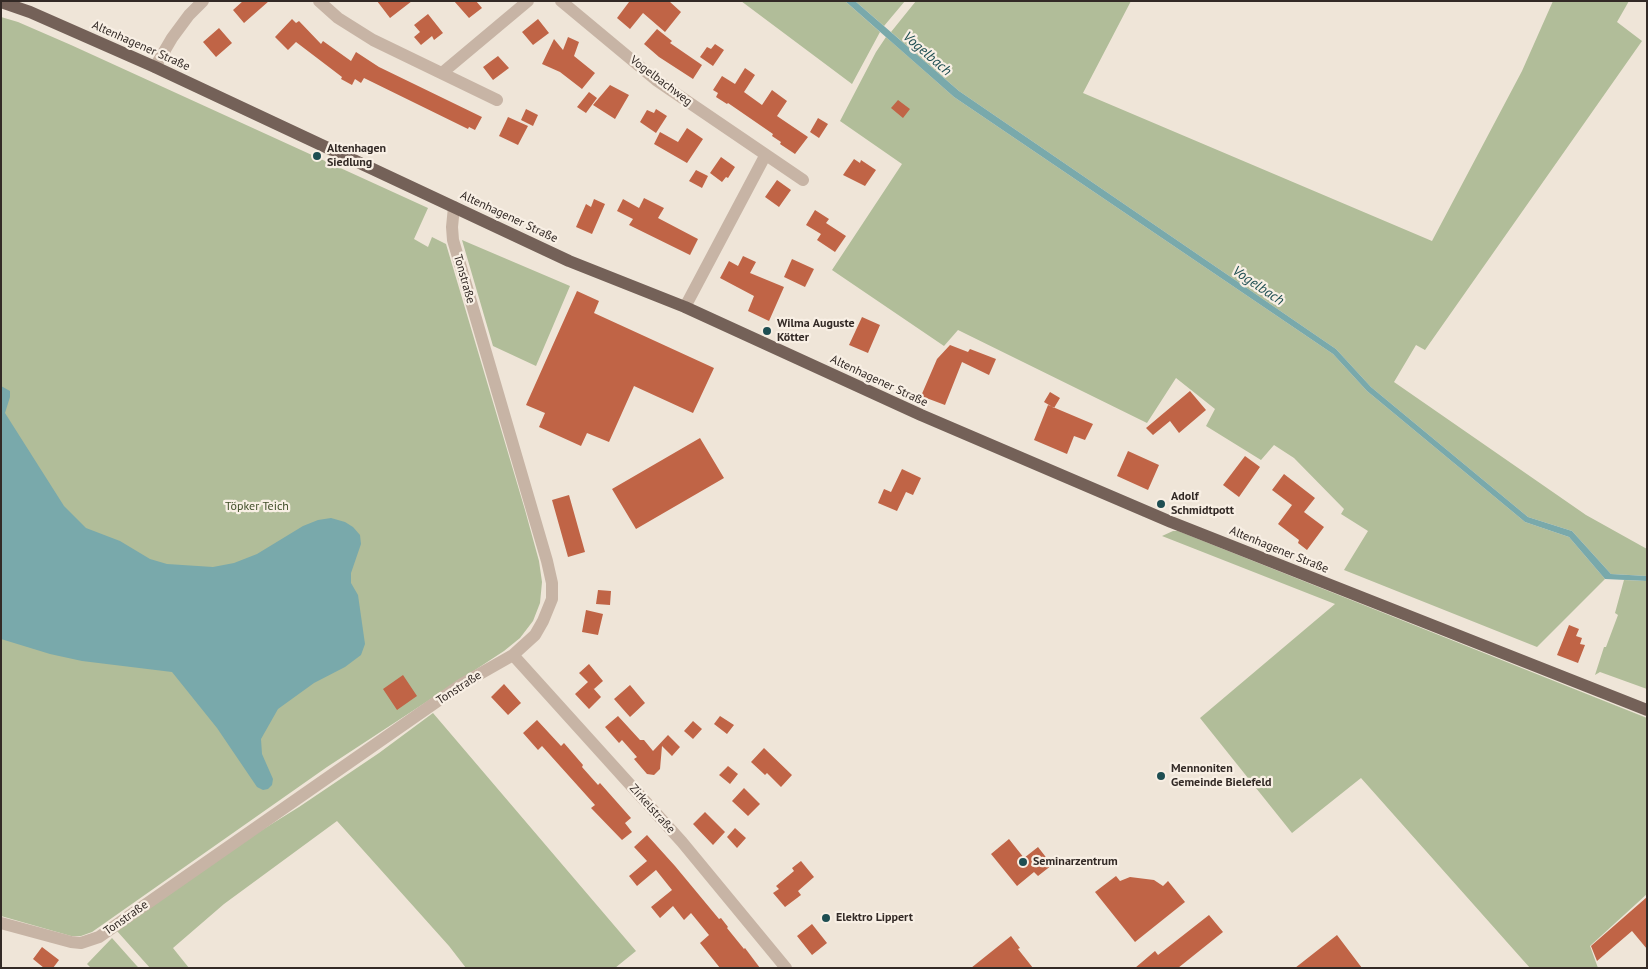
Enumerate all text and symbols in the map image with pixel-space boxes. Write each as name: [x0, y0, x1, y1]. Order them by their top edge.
street label: Altenhagener Straße: [90, 18, 192, 74]
water label: Vogelbach: [899, 28, 955, 80]
street label: Vogelbachweg: [627, 53, 695, 109]
place label: Altenhagen Siedlung: [327, 142, 386, 170]
marker: Altenhagen Siedlung: [311, 150, 323, 162]
street label: Altenhagener Straße: [458, 188, 560, 246]
street label: Tonstraße: [450, 253, 478, 305]
water label: Vogelbach: [1229, 263, 1287, 309]
place label: Wilma Auguste Kötter: [777, 317, 855, 345]
marker: Wilma Auguste Kötter: [761, 325, 773, 337]
street label: Altenhagener Straße: [828, 352, 930, 410]
place label: Adolf Schmidtpott: [1171, 490, 1234, 518]
marker: Adolf Schmidtpott: [1155, 498, 1167, 510]
park label: Töpker Teich: [225, 500, 289, 514]
street label: Altenhagener Straße: [1227, 524, 1331, 576]
street label: Tonstraße: [434, 668, 484, 708]
place label: Mennoniten Gemeinde Bielefeld: [1171, 762, 1271, 790]
marker: Mennoniten Gemeinde Bielefeld: [1155, 770, 1167, 782]
street label: Zirkelstraße: [626, 781, 678, 837]
place label: Seminarzentrum: [1033, 855, 1118, 869]
marker: Seminarzentrum: [1017, 856, 1029, 868]
street label: Tonstraße: [101, 898, 151, 938]
place label: Elektro Lippert: [836, 911, 913, 925]
marker: Elektro Lippert: [820, 912, 832, 924]

